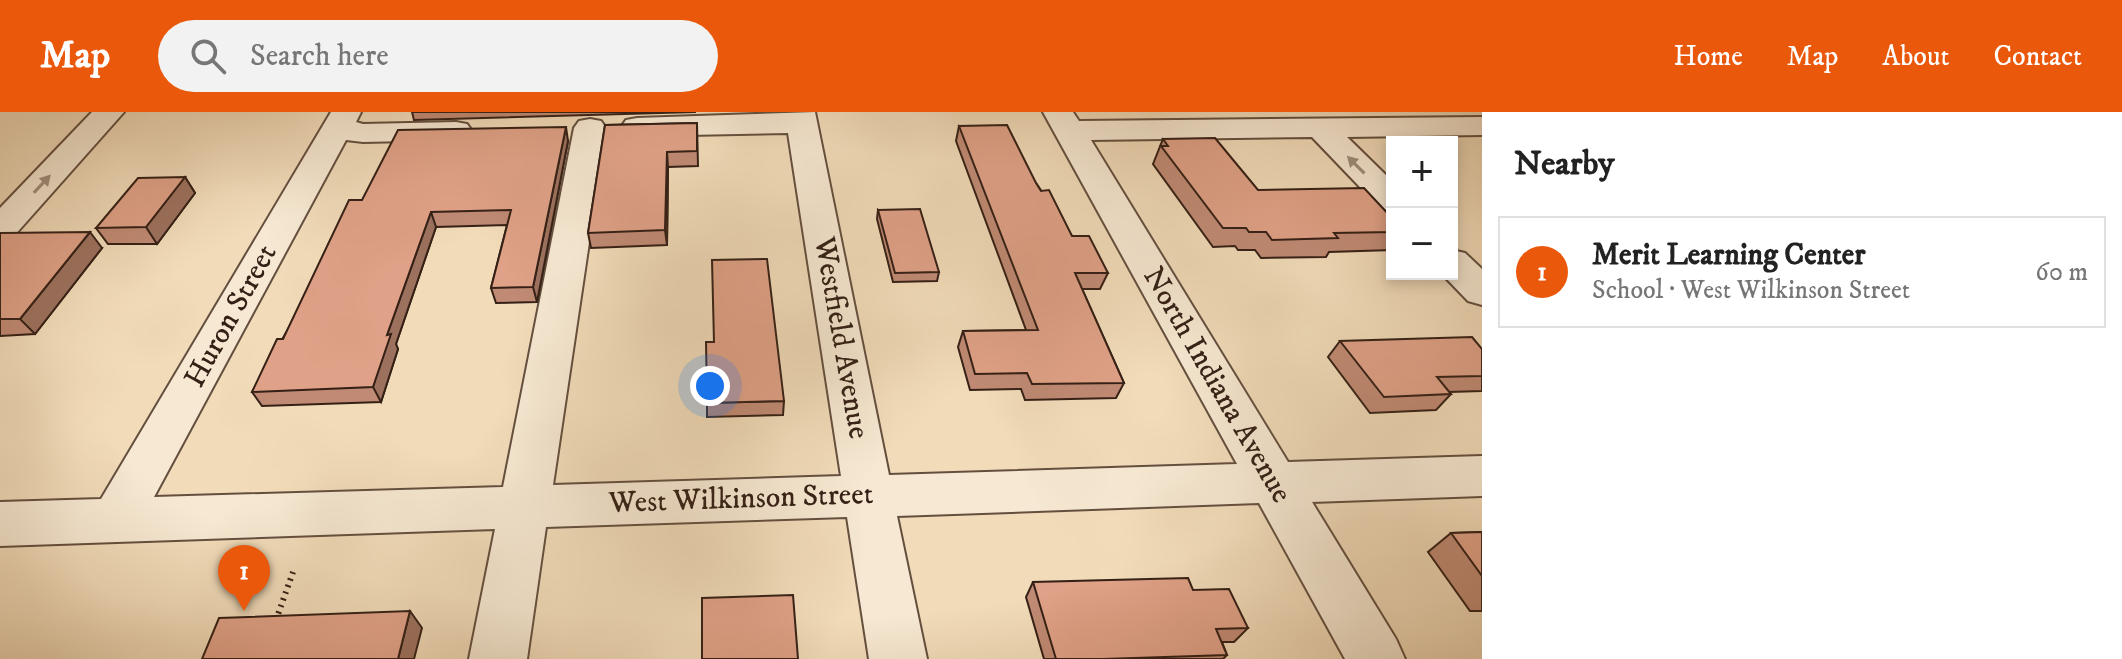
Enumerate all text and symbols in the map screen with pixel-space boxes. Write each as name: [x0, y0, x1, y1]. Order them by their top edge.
search box: [158, 20, 718, 92]
text: Map: [40, 32, 110, 80]
icon: search: [186, 34, 230, 78]
text: Search here: [250, 38, 389, 75]
text: Home: [1674, 39, 1743, 74]
text: Map: [1787, 39, 1838, 74]
text: About: [1882, 39, 1949, 74]
text: Contact: [1993, 39, 2082, 74]
map controls: [1386, 136, 1458, 280]
button: +: [1386, 136, 1458, 208]
text: Nearby: [1514, 143, 1615, 185]
one-way arrow: [1347, 156, 1366, 175]
one-way arrow: [32, 175, 50, 194]
button: −: [1386, 208, 1458, 280]
street label: Westfield Avenue: [805, 233, 877, 442]
text: Merit Learning Center: [1592, 237, 1865, 274]
street label: Huron Street: [177, 238, 285, 394]
text: 1: [1537, 256, 1547, 289]
text: 60 m: [2035, 256, 2088, 289]
street label: North Indiana Avenue: [1134, 260, 1300, 510]
text: School · West Wilkinson Street: [1592, 274, 1910, 307]
your location: [690, 366, 730, 406]
street label: West Wilkinson Street: [607, 476, 874, 522]
pin: 1: [218, 545, 270, 611]

